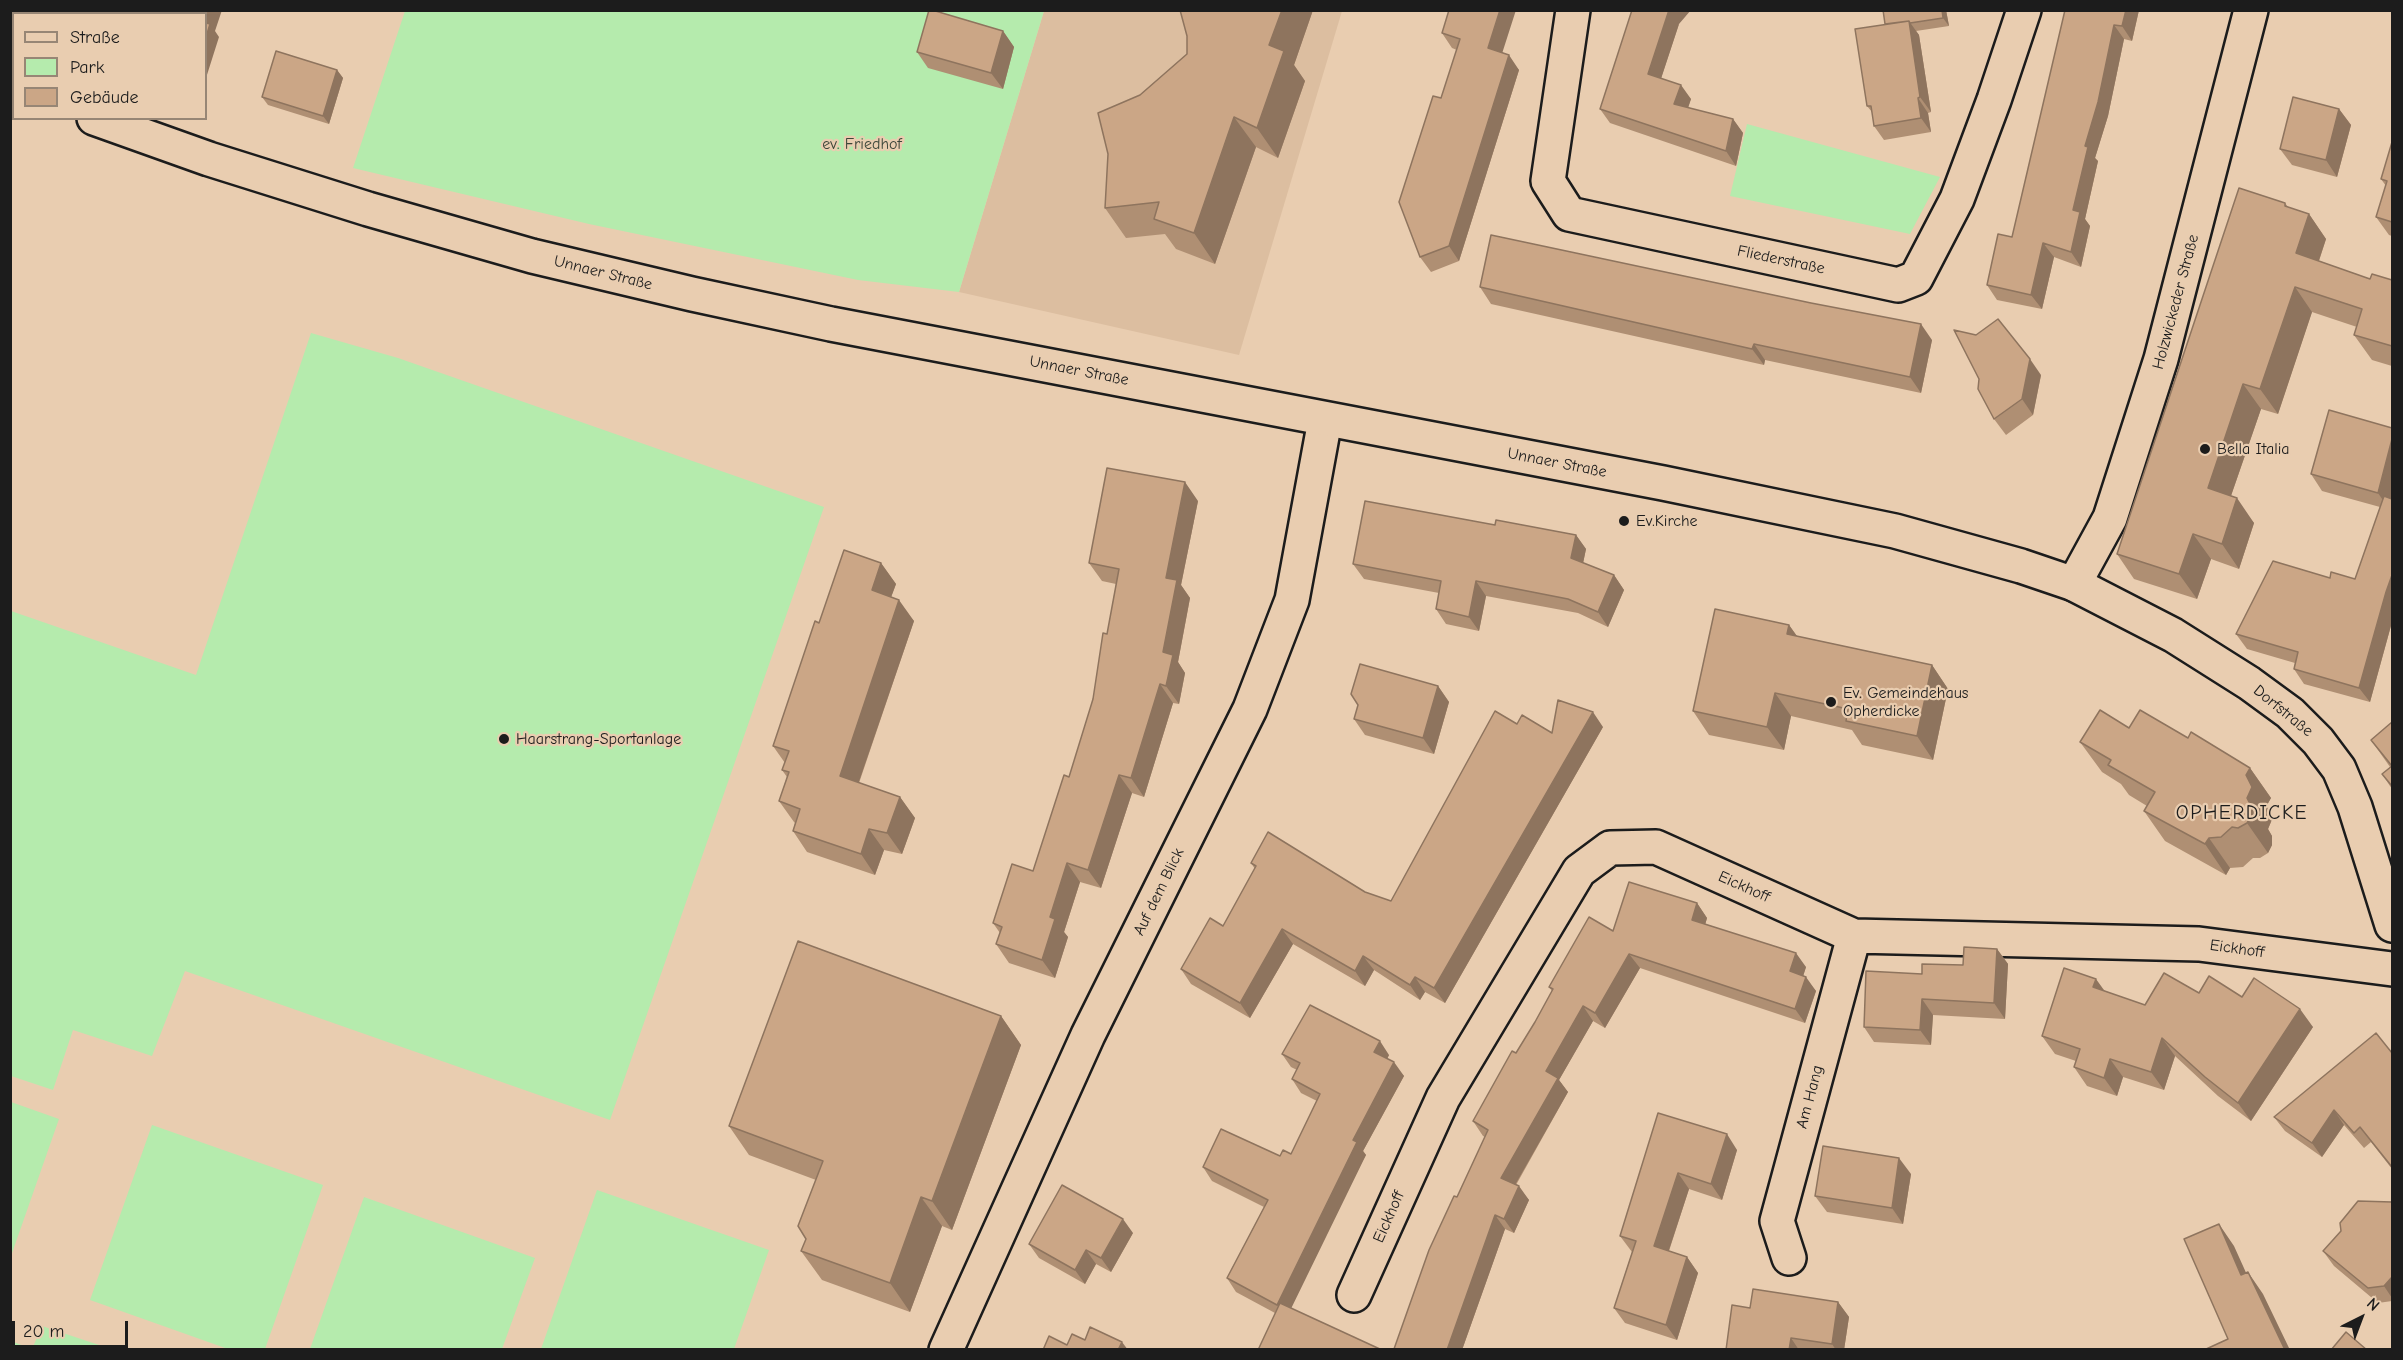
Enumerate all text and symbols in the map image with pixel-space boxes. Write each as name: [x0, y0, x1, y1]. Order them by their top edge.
legend: [12, 12, 207, 120]
text: Straße: [70, 27, 120, 48]
text: Park: [70, 57, 104, 78]
text: Gebäude: [70, 87, 139, 108]
park label: ev. Friedhof: [822, 134, 902, 154]
street label: Holzwickeder Straße: [2149, 232, 2203, 372]
street label: Fliederstraße: [1735, 241, 1827, 279]
street label: Unnaer Straße: [552, 251, 654, 295]
street label: Unnaer Straße: [1028, 352, 1130, 390]
place label: Bella Italia: [2217, 439, 2290, 459]
marker: Bella Italia: [2198, 442, 2212, 456]
street label: Unnaer Straße: [1506, 444, 1608, 482]
place label: Ev.Kirche: [1636, 511, 1698, 531]
marker: Ev.Kirche: [1617, 514, 1631, 528]
street label: Dorfstraße: [2249, 681, 2317, 741]
place label: Ev. Gemeindehaus Opherdicke: [1843, 683, 1968, 721]
marker: Ev. Gemeindehaus Opherdicke: [1824, 695, 1838, 709]
place label: Haarstrang-Sportanlage: [516, 729, 681, 749]
marker: Haarstrang-Sportanlage: [497, 732, 511, 746]
district label: OPHERDICKE: [2176, 801, 2308, 825]
street label: Auf dem Blick: [1130, 845, 1188, 939]
street label: Eickhoff: [1715, 867, 1773, 907]
street label: Eickhoff: [2209, 936, 2265, 962]
street label: Am Hang: [1792, 1063, 1828, 1131]
street label: Eickhoff: [1369, 1188, 1409, 1246]
north arrow: [2331, 1288, 2391, 1348]
text: N: [2363, 1294, 2383, 1315]
scale bar: [15, 1309, 130, 1347]
text: 20 m: [23, 1321, 64, 1342]

